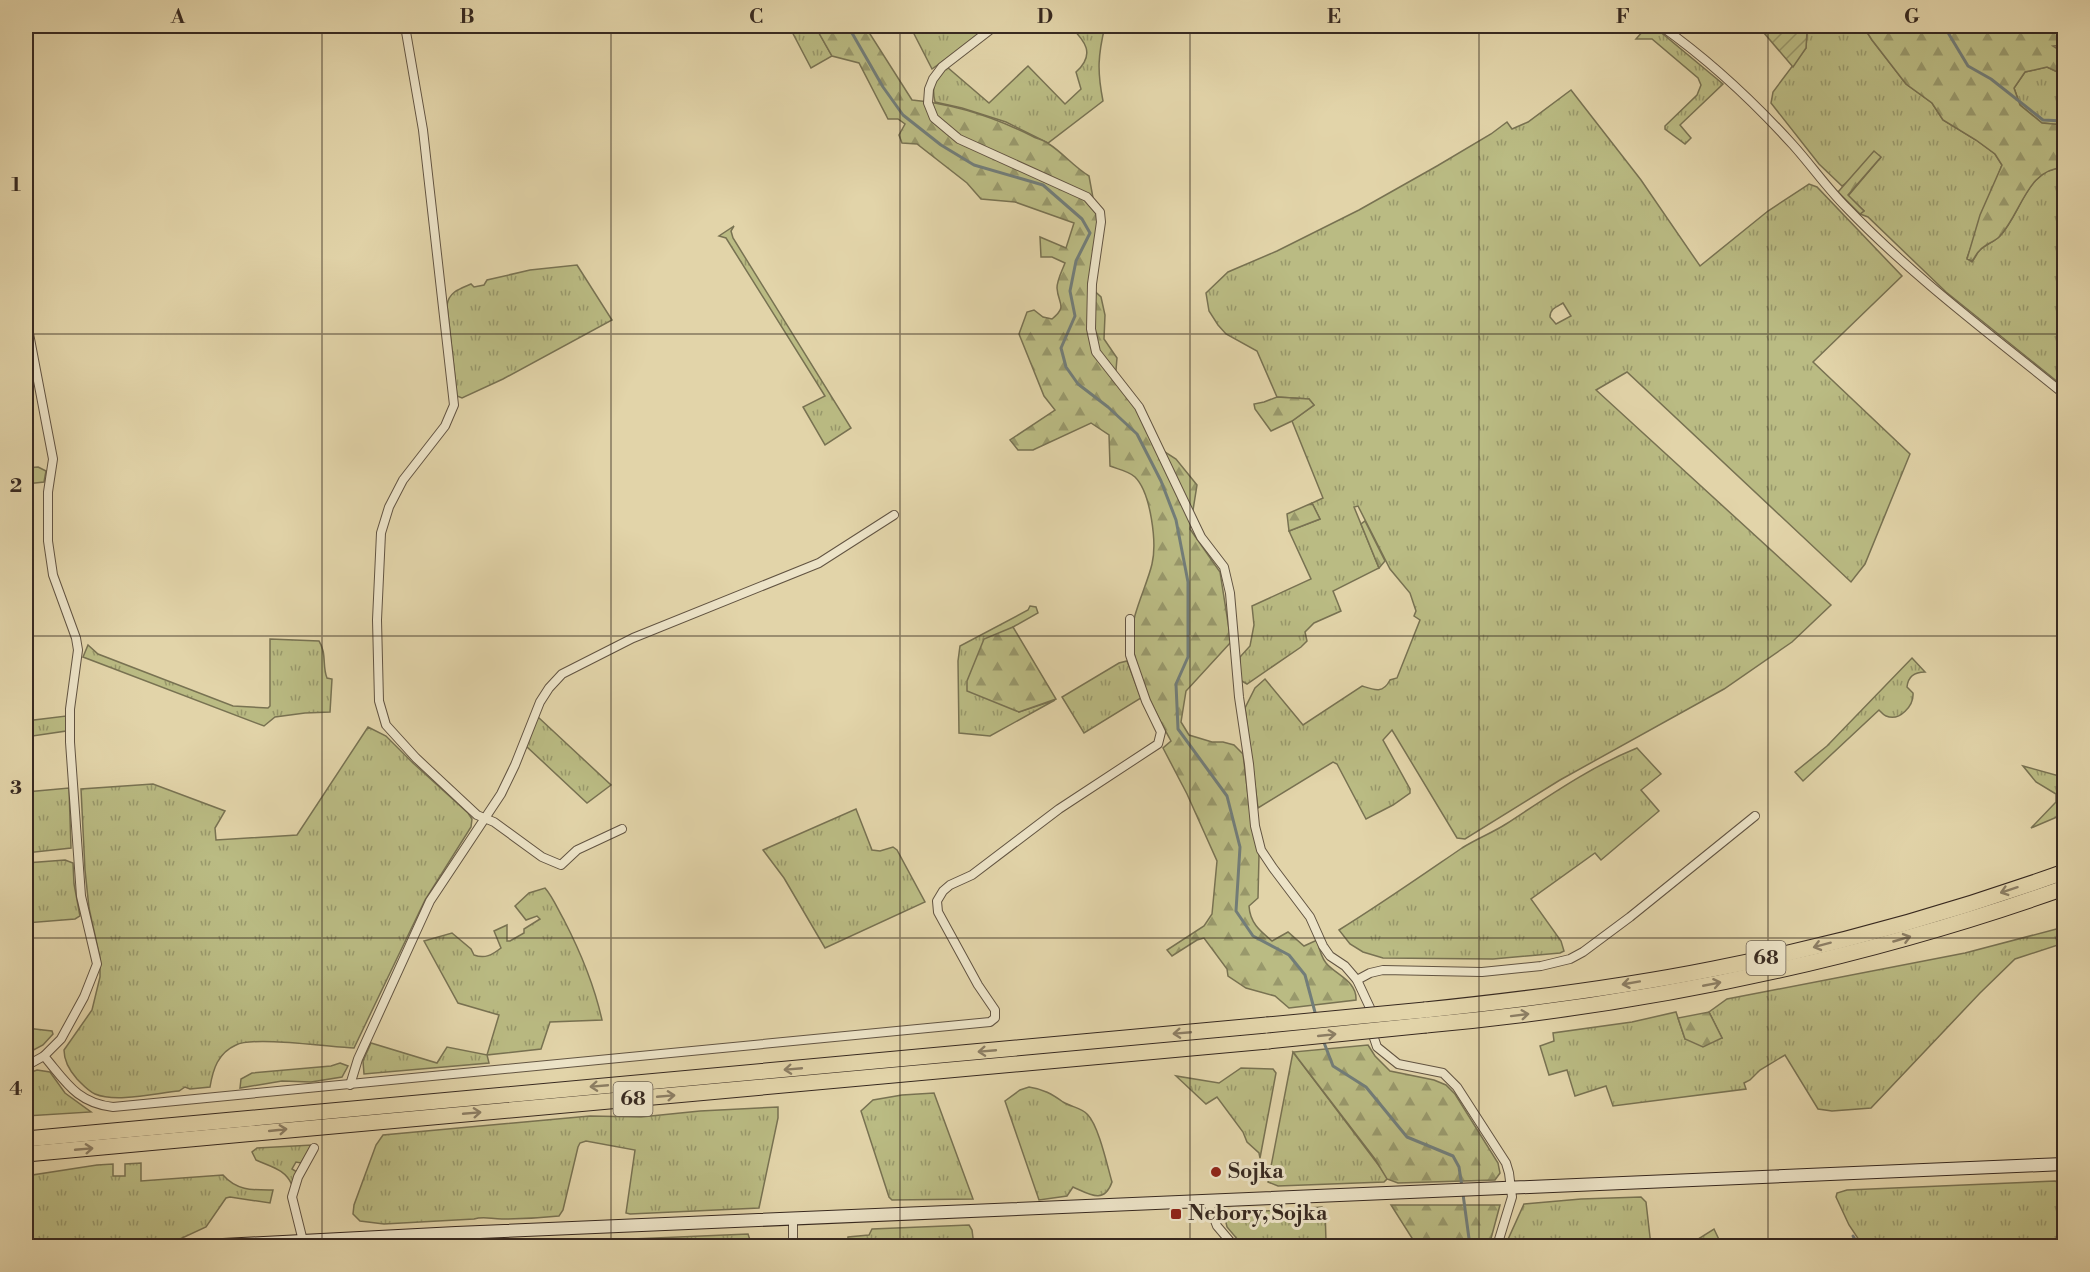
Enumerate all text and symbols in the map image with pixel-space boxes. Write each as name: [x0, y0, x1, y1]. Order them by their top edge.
text: A: [170, 5, 186, 30]
text: B: [459, 5, 475, 30]
text: C: [749, 5, 763, 30]
text: D: [1037, 5, 1053, 30]
text: E: [1327, 5, 1341, 30]
text: F: [1616, 5, 1630, 30]
text: G: [1904, 5, 1920, 30]
text: 1: [11, 173, 21, 198]
text: 2: [10, 474, 22, 499]
text: 3: [10, 776, 22, 801]
one-way arrow: [2000, 886, 2019, 897]
one-way arrow: [1892, 933, 1911, 944]
one-way arrow: [1813, 939, 1832, 951]
road number: 68: [1746, 941, 1786, 975]
one-way arrow: [1621, 978, 1641, 989]
one-way arrow: [1702, 978, 1722, 989]
one-way arrow: [1509, 1009, 1529, 1020]
one-way arrow: [1172, 1028, 1192, 1039]
one-way arrow: [1316, 1029, 1336, 1040]
one-way arrow: [978, 1046, 998, 1057]
one-way arrow: [784, 1064, 804, 1075]
text: 4: [9, 1077, 23, 1102]
one-way arrow: [590, 1081, 610, 1092]
road number: 68: [614, 1082, 652, 1116]
one-way arrow: [656, 1090, 676, 1101]
one-way arrow: [462, 1108, 482, 1119]
one-way arrow: [267, 1124, 287, 1135]
one-way arrow: [73, 1143, 93, 1154]
place label: Sojka: [1228, 1159, 1284, 1185]
marker: Sojka: [1209, 1165, 1223, 1179]
place label: Nebory, Sojka: [1188, 1201, 1328, 1227]
marker: Nebory, Sojka: [1169, 1207, 1183, 1221]

